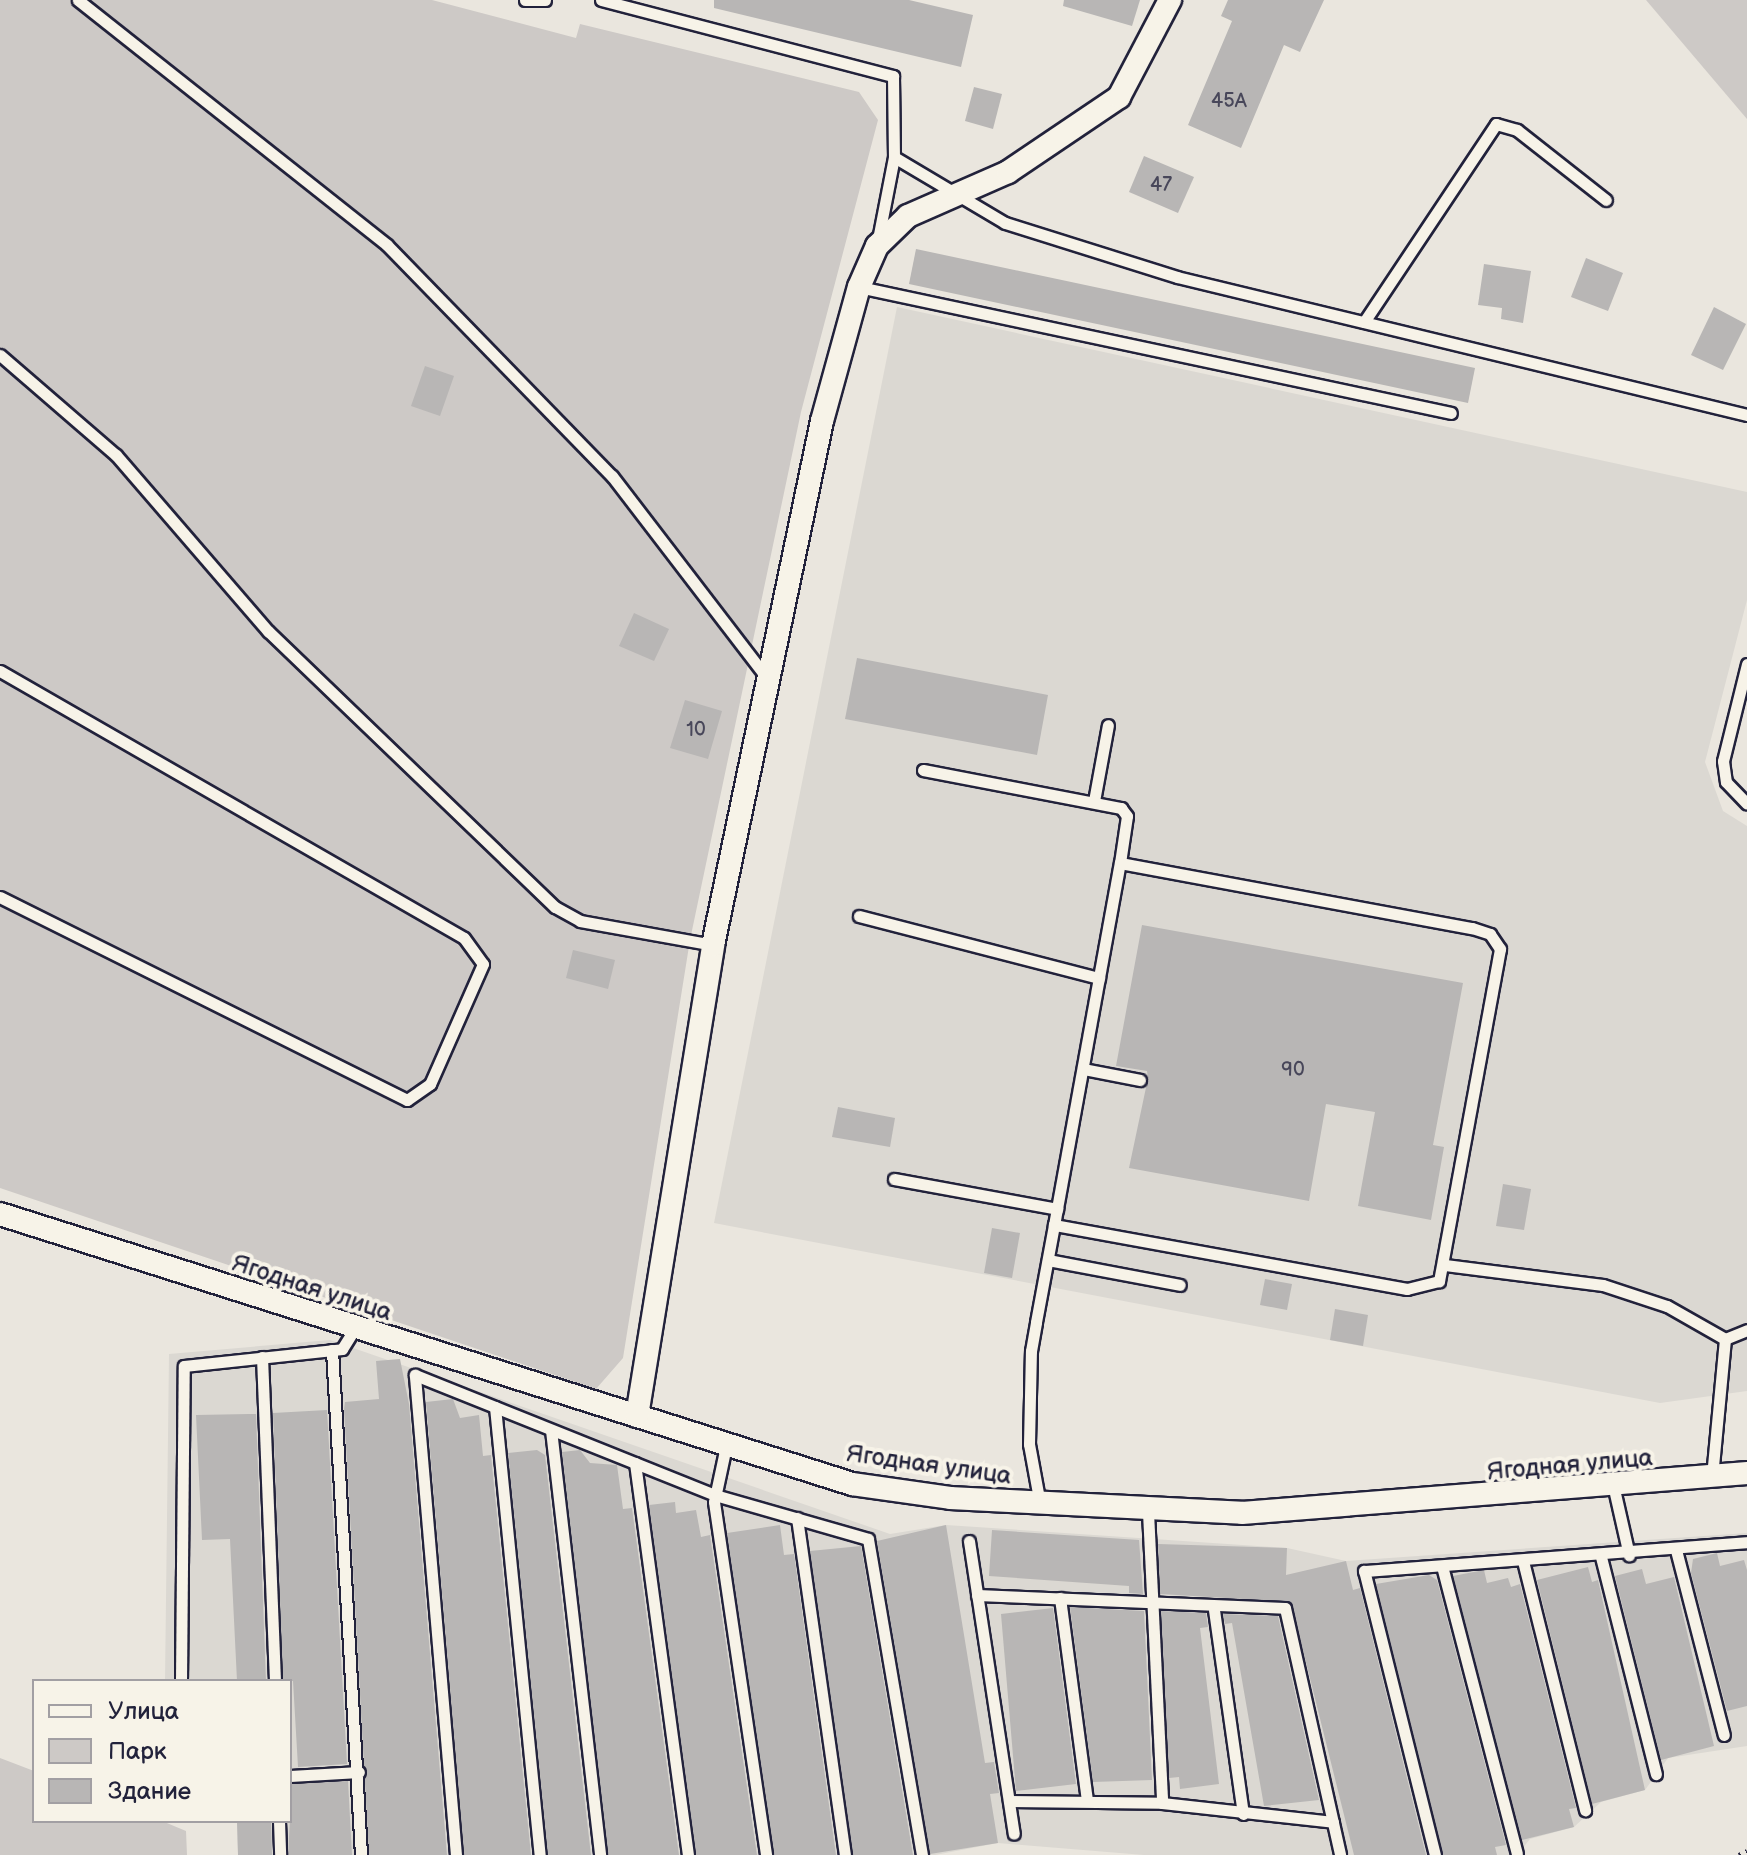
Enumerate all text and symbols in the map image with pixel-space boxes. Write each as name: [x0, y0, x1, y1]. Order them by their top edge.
house number: 45А: [1211, 89, 1247, 113]
house number: 47: [1150, 173, 1172, 197]
house number: 10: [686, 718, 706, 742]
house number: 90: [1281, 1058, 1305, 1082]
street label: Ягодная улица: [229, 1249, 395, 1327]
street label: Ягодная улица: [845, 1439, 1013, 1491]
street label: Ягодная улица: [1486, 1443, 1654, 1487]
legend: [32, 1679, 292, 1823]
text: Улица: [108, 1697, 179, 1726]
text: Парк: [108, 1737, 166, 1766]
text: Здание: [108, 1777, 191, 1806]

